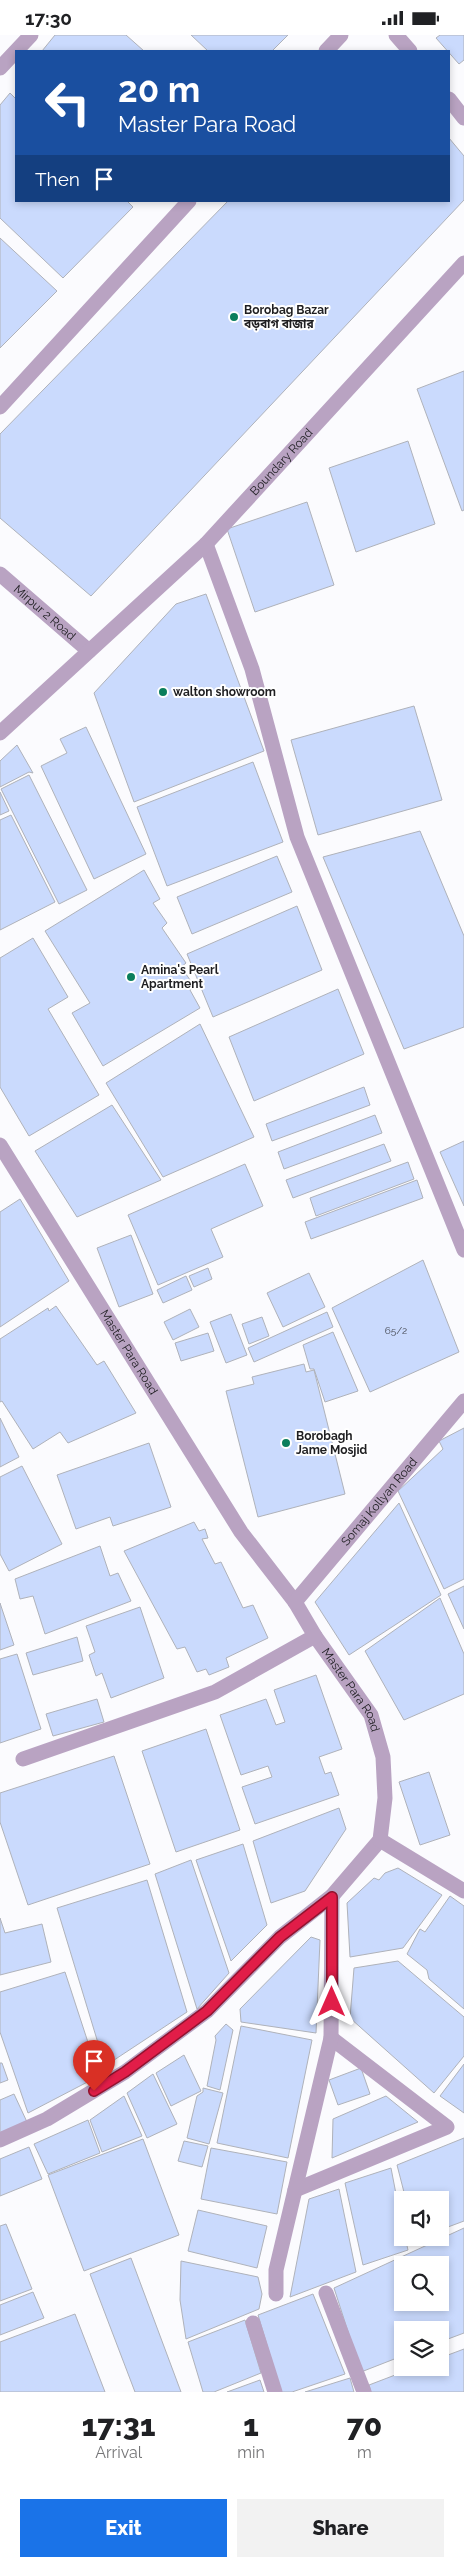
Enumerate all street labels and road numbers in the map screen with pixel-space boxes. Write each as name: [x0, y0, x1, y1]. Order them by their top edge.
street label: Boundary Road: [247, 426, 315, 498]
street label: Mirpur 2 Road: [11, 582, 78, 643]
street label: Master Para Road: [97, 1307, 161, 1397]
street label: Somaj Kollyan Road: [338, 1455, 420, 1548]
street label: Master Para Road: [319, 1645, 382, 1733]

